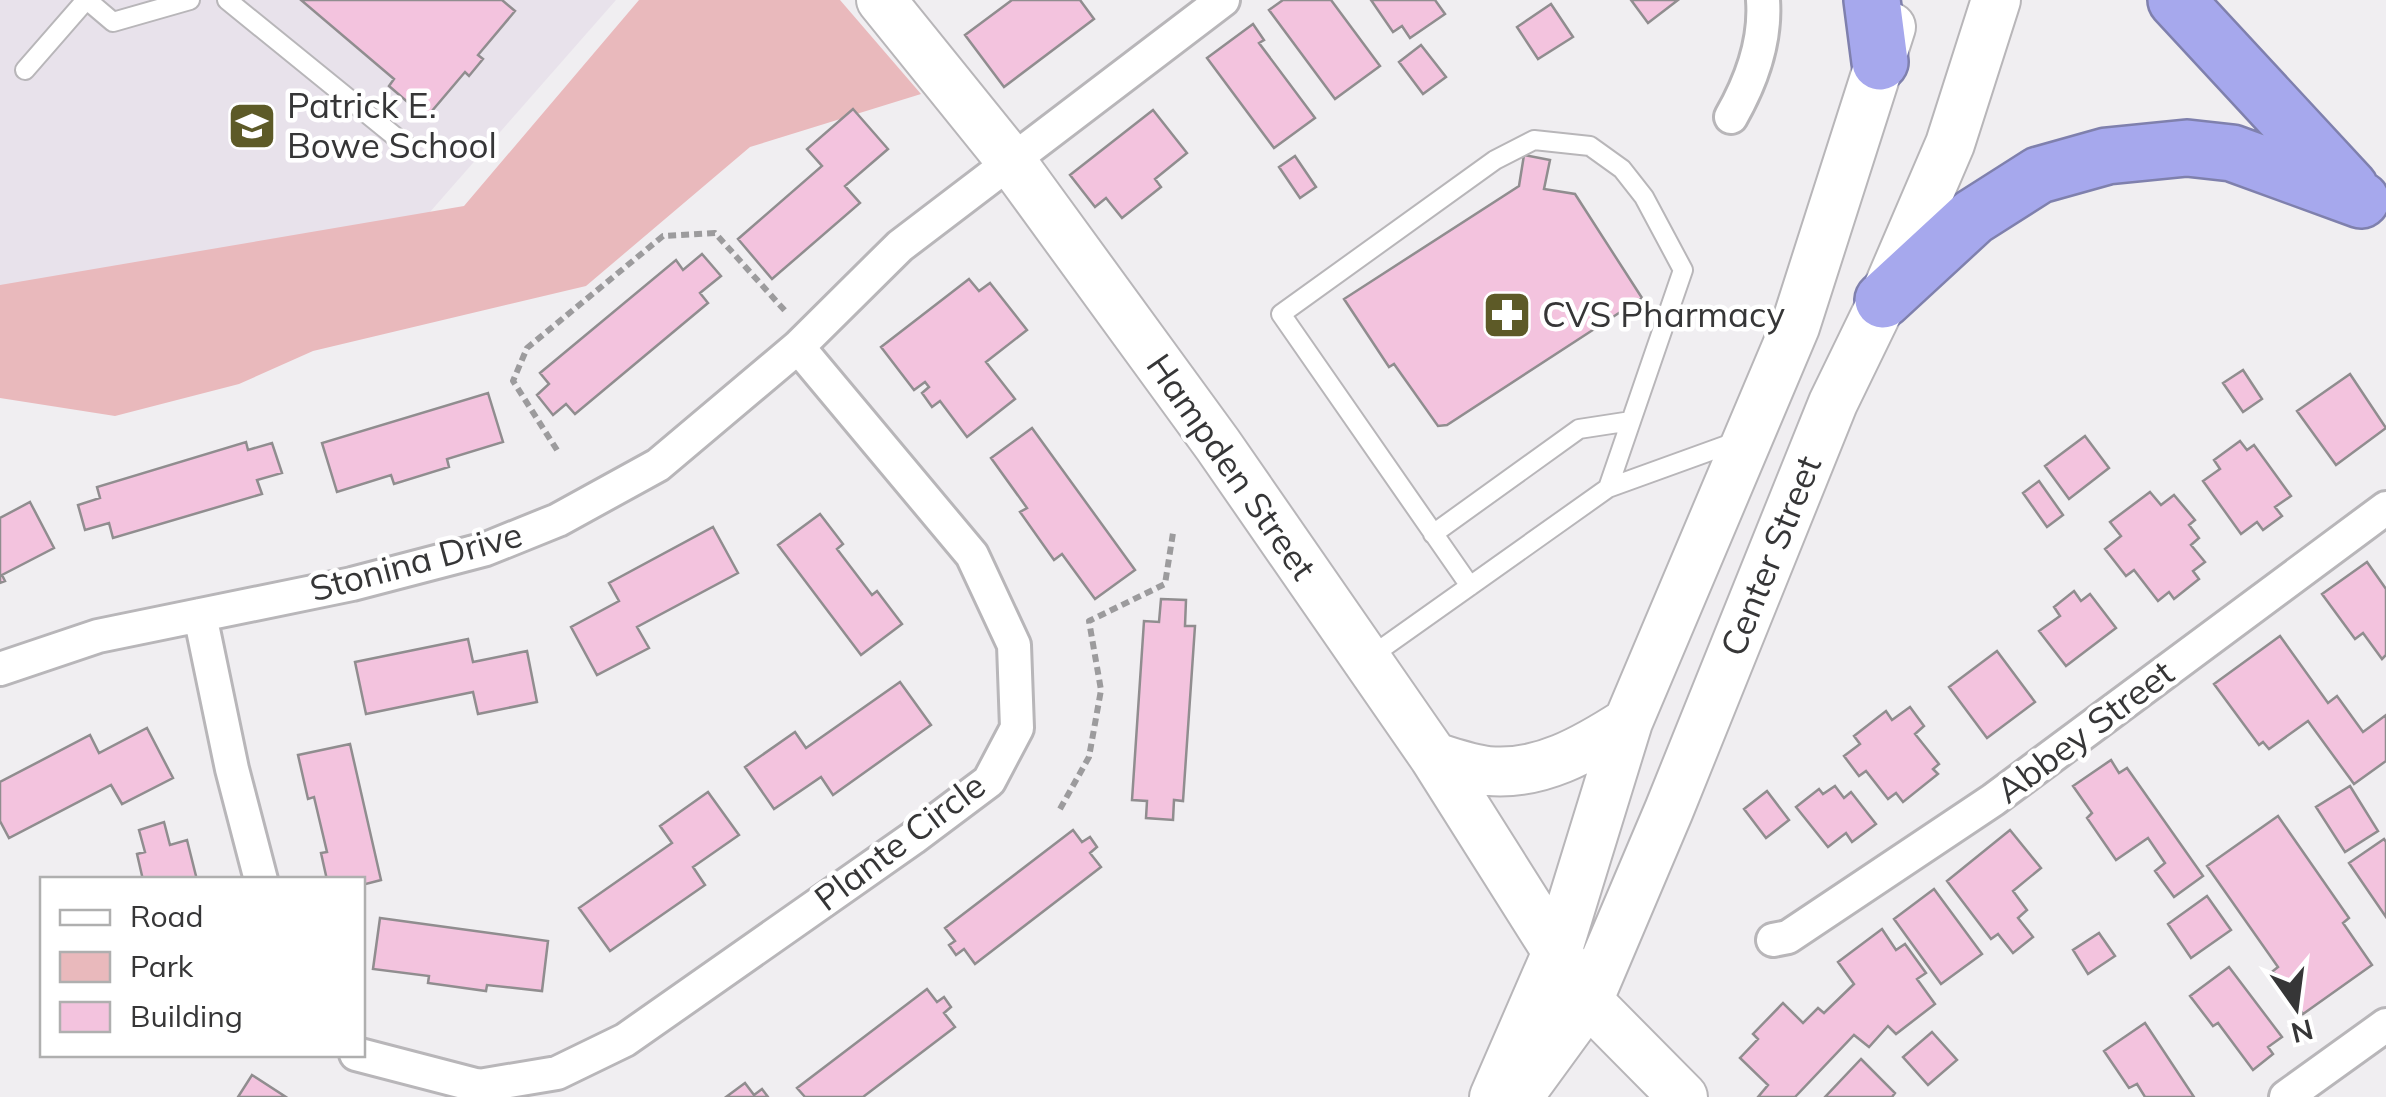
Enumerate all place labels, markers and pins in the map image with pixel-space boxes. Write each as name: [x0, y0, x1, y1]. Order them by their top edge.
place label: Patrick E. Bowe School: [287, 83, 497, 167]
school or university icon: Patrick E. Bowe School: [226, 100, 278, 152]
pharmacy icon: CVS Pharmacy: [1481, 289, 1533, 341]
place label: CVS Pharmacy: [1542, 292, 1786, 336]

